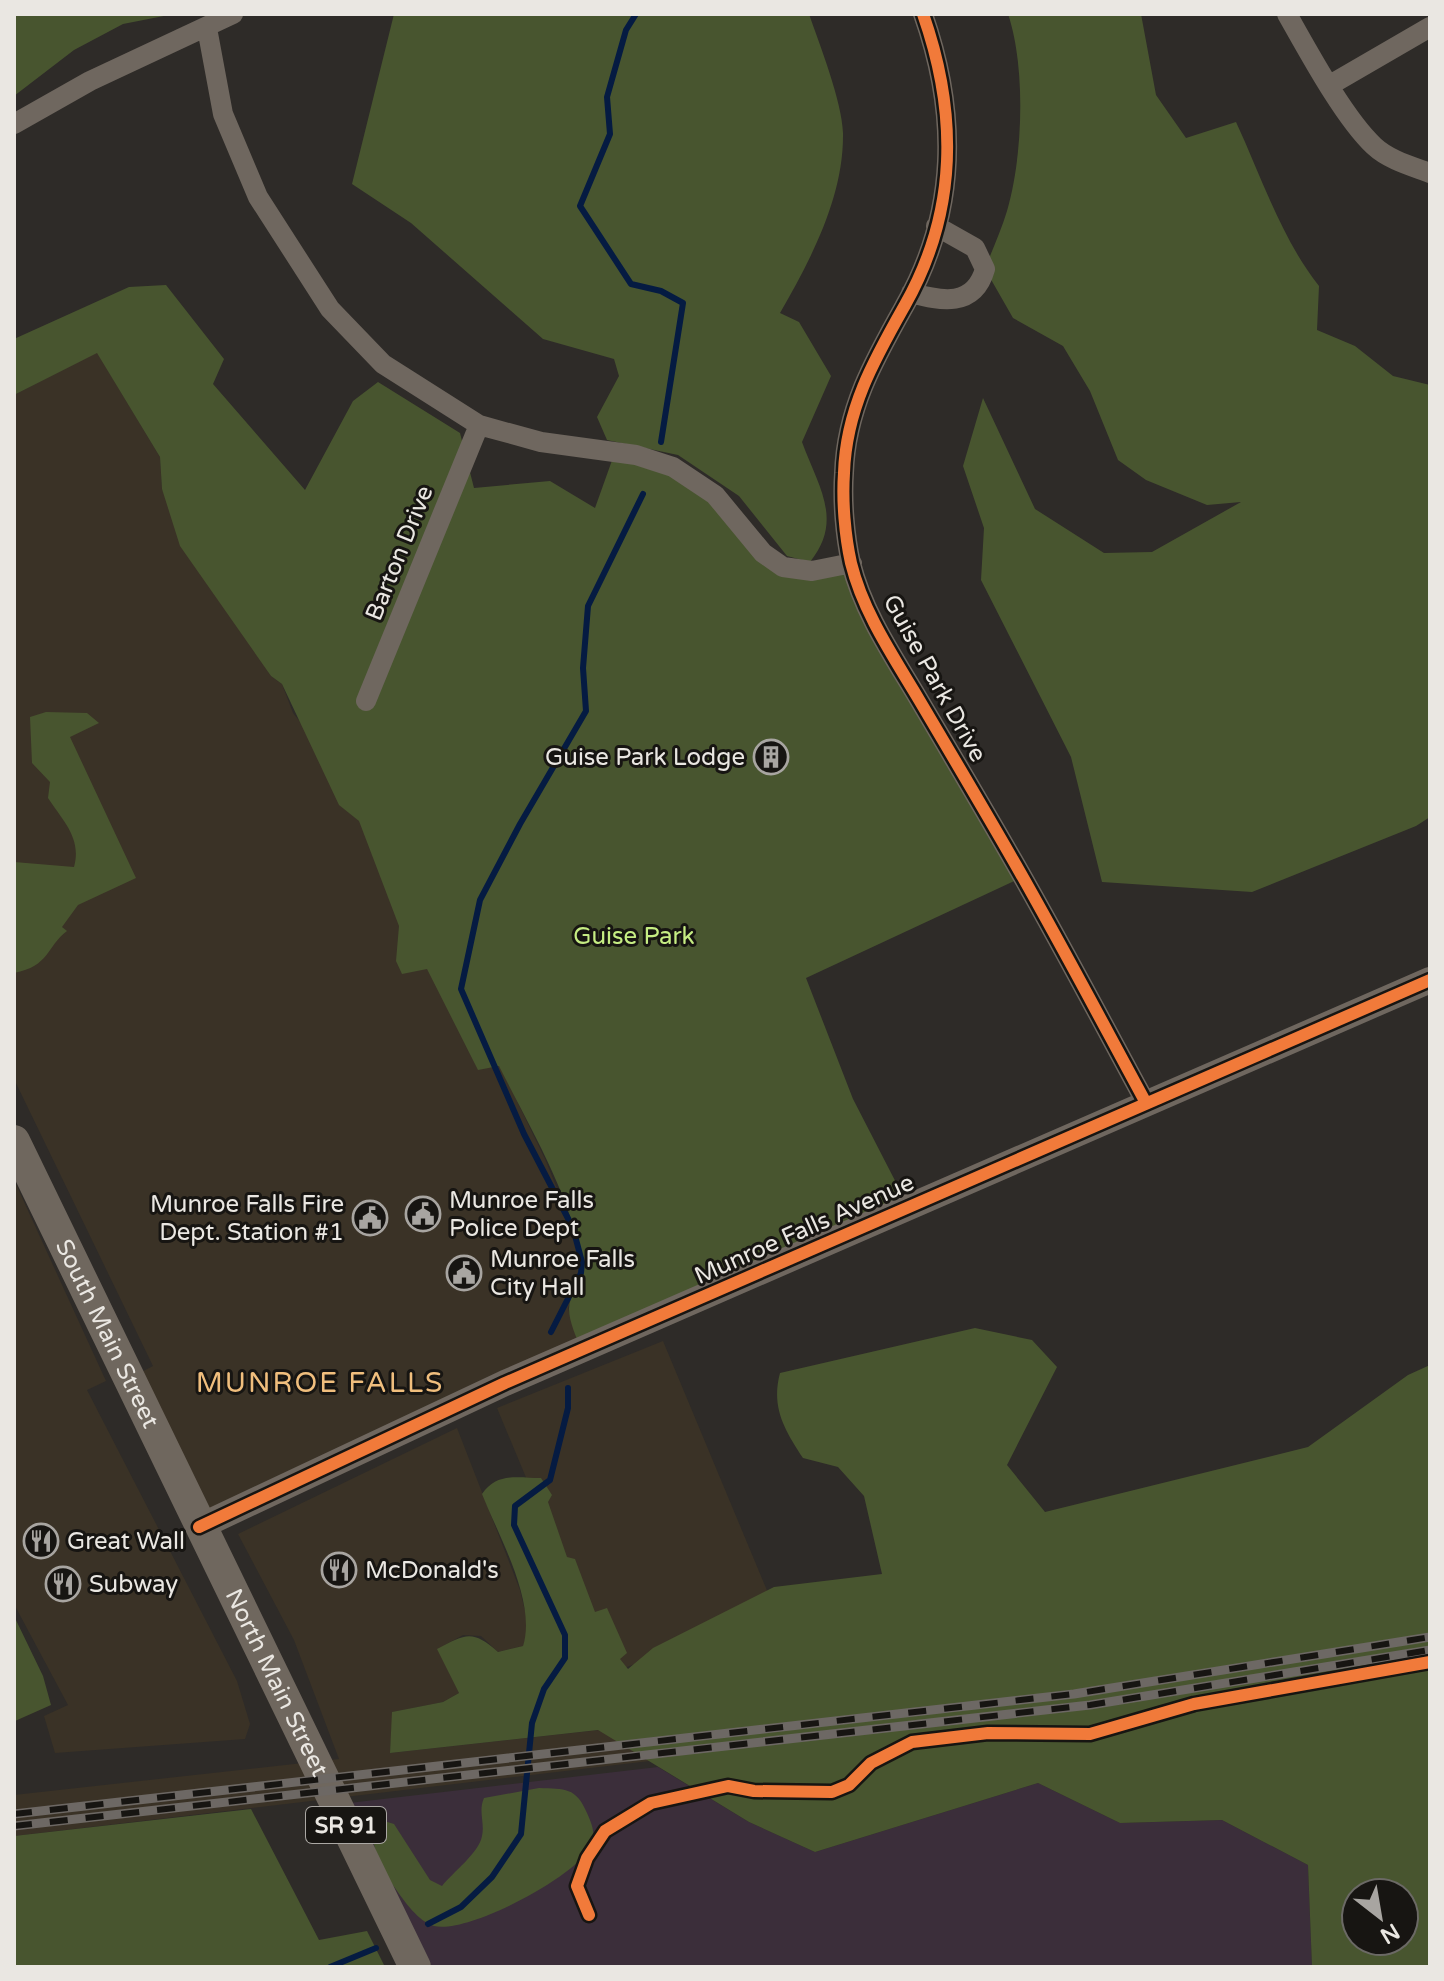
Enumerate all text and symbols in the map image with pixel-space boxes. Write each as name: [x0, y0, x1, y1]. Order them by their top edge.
street label: Barton Drive: [359, 482, 440, 625]
street label: Guise Park Drive: [877, 590, 993, 767]
building icon: Guise Park Lodge: [752, 738, 790, 776]
place label: Guise Park Lodge: [545, 743, 745, 772]
park label: Guise Park: [573, 922, 695, 951]
street label: Munroe Falls Avenue: [690, 1168, 918, 1291]
place label: Munroe Falls Police Dept: [449, 1186, 594, 1243]
place label: Munroe Falls Fire Dept. Station #1: [150, 1190, 344, 1247]
public building icon: Munroe Falls Police Dept: [404, 1195, 442, 1233]
public building icon: Munroe Falls Fire Dept. Station #1: [351, 1199, 389, 1237]
street label: South Main Street: [49, 1235, 165, 1433]
place label: Munroe Falls City Hall: [490, 1245, 635, 1302]
public building icon: Munroe Falls City Hall: [445, 1254, 483, 1292]
district label: MUNROE FALLS: [196, 1366, 444, 1400]
restaurant icon: Great Wall: [22, 1522, 60, 1560]
place label: Great Wall: [67, 1527, 185, 1556]
restaurant icon: McDonald's: [320, 1551, 358, 1589]
place label: McDonald's: [365, 1556, 499, 1585]
restaurant icon: Subway: [44, 1565, 82, 1603]
place label: Subway: [89, 1570, 178, 1599]
street label: North Main Street: [219, 1584, 334, 1781]
road number: SR 91: [306, 1807, 386, 1843]
north arrow: [1340, 1877, 1420, 1957]
text: N: [1376, 1918, 1404, 1949]

